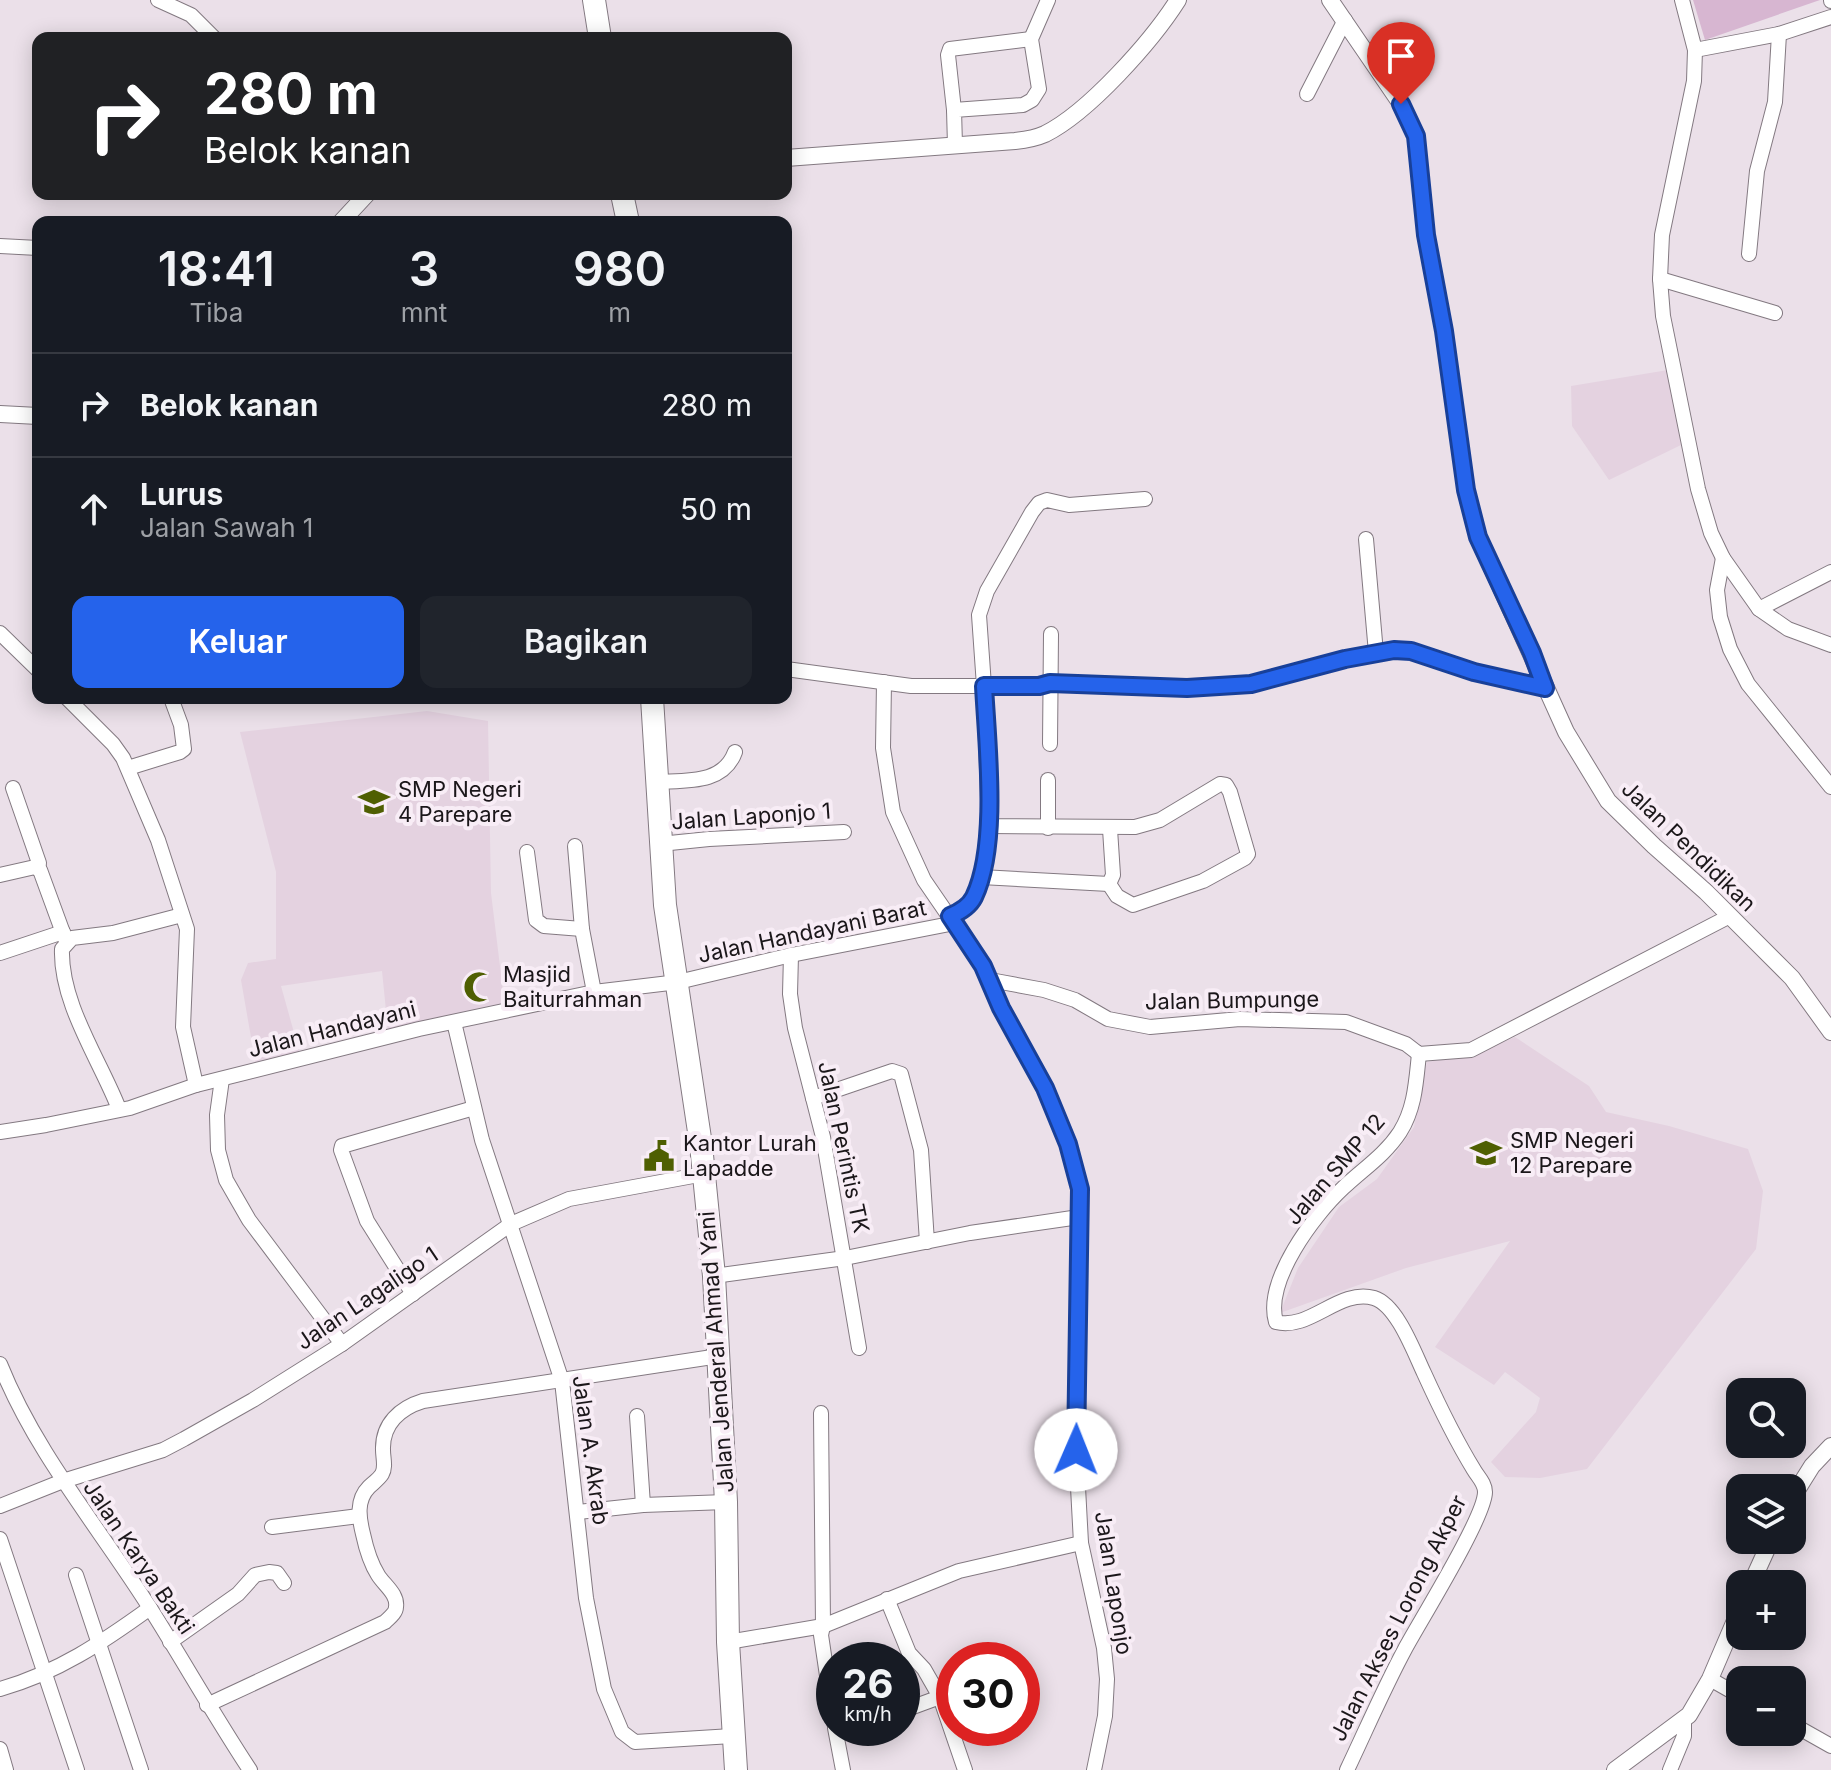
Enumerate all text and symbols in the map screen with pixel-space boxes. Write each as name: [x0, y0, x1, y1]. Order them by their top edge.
pin: [1367, 22, 1435, 104]
icon: arrive: [1379, 34, 1423, 78]
text: 280 m: [204, 60, 378, 128]
icon: right: [72, 64, 176, 168]
text: Belok kanan: [204, 128, 411, 172]
text: 18:41: [158, 239, 275, 298]
text: 3: [409, 239, 439, 298]
text: 980: [573, 239, 666, 298]
text: Tiba: [189, 297, 243, 328]
text: mnt: [401, 297, 447, 328]
text: m: [608, 297, 631, 328]
icon: right: [72, 383, 116, 427]
text: Belok kanan: [140, 387, 318, 423]
text: 280 m: [662, 387, 752, 423]
text: Lurus: [140, 476, 223, 512]
icon: ahead: [72, 487, 116, 531]
text: 50 m: [680, 491, 752, 527]
text: Jalan Sawah 1: [140, 512, 313, 543]
button: Keluar: [72, 596, 404, 688]
button: Bagikan: [420, 596, 752, 688]
street label: Jalan Pendidikan: [1616, 775, 1762, 917]
place label: SMP Negeri 4 Parepare: [398, 776, 522, 827]
school or university icon: SMP Negeri 4 Parepare: [357, 785, 391, 819]
street label: Jalan Laponjo 1: [670, 797, 832, 835]
street label: Jalan Handayani Barat: [695, 894, 929, 968]
place label: Masjid Baiturrahman: [503, 961, 642, 1012]
mosque icon: Masjid Baiturrahman: [462, 970, 496, 1004]
street label: Jalan Bumpunge: [1145, 985, 1319, 1015]
street label: Jalan Handayani: [245, 996, 419, 1062]
street label: Jalan Perintis TK: [813, 1059, 875, 1235]
street label: Jalan SMP 12: [1280, 1108, 1390, 1230]
place label: SMP Negeri 12 Parepare: [1510, 1127, 1634, 1178]
place label: Kantor Lurah Lapadde: [683, 1130, 817, 1181]
school or university icon: SMP Negeri 12 Parepare: [1469, 1136, 1503, 1170]
public building icon: Kantor Lurah Lapadde: [642, 1139, 676, 1173]
street label: Jalan Jenderal Ahmad Yani: [693, 1210, 739, 1494]
street label: Jalan Lagaligo 1: [291, 1241, 443, 1355]
street label: Jalan A. Akrab: [568, 1374, 614, 1526]
map controls: [1726, 1378, 1806, 1746]
button: search: [1726, 1378, 1806, 1458]
position arrow: [1034, 1408, 1118, 1492]
button: layers: [1726, 1474, 1806, 1554]
street label: Jalan Karya Bakti: [78, 1475, 200, 1639]
street label: Jalan Akses Lorong Akper: [1325, 1491, 1471, 1745]
street label: Jalan Laponjo: [1090, 1509, 1138, 1657]
button: +: [1726, 1570, 1806, 1650]
speed limit sign: 30: [936, 1642, 1040, 1746]
text: 26: [842, 1659, 894, 1708]
button: −: [1726, 1666, 1806, 1746]
text: km/h: [844, 1702, 892, 1726]

